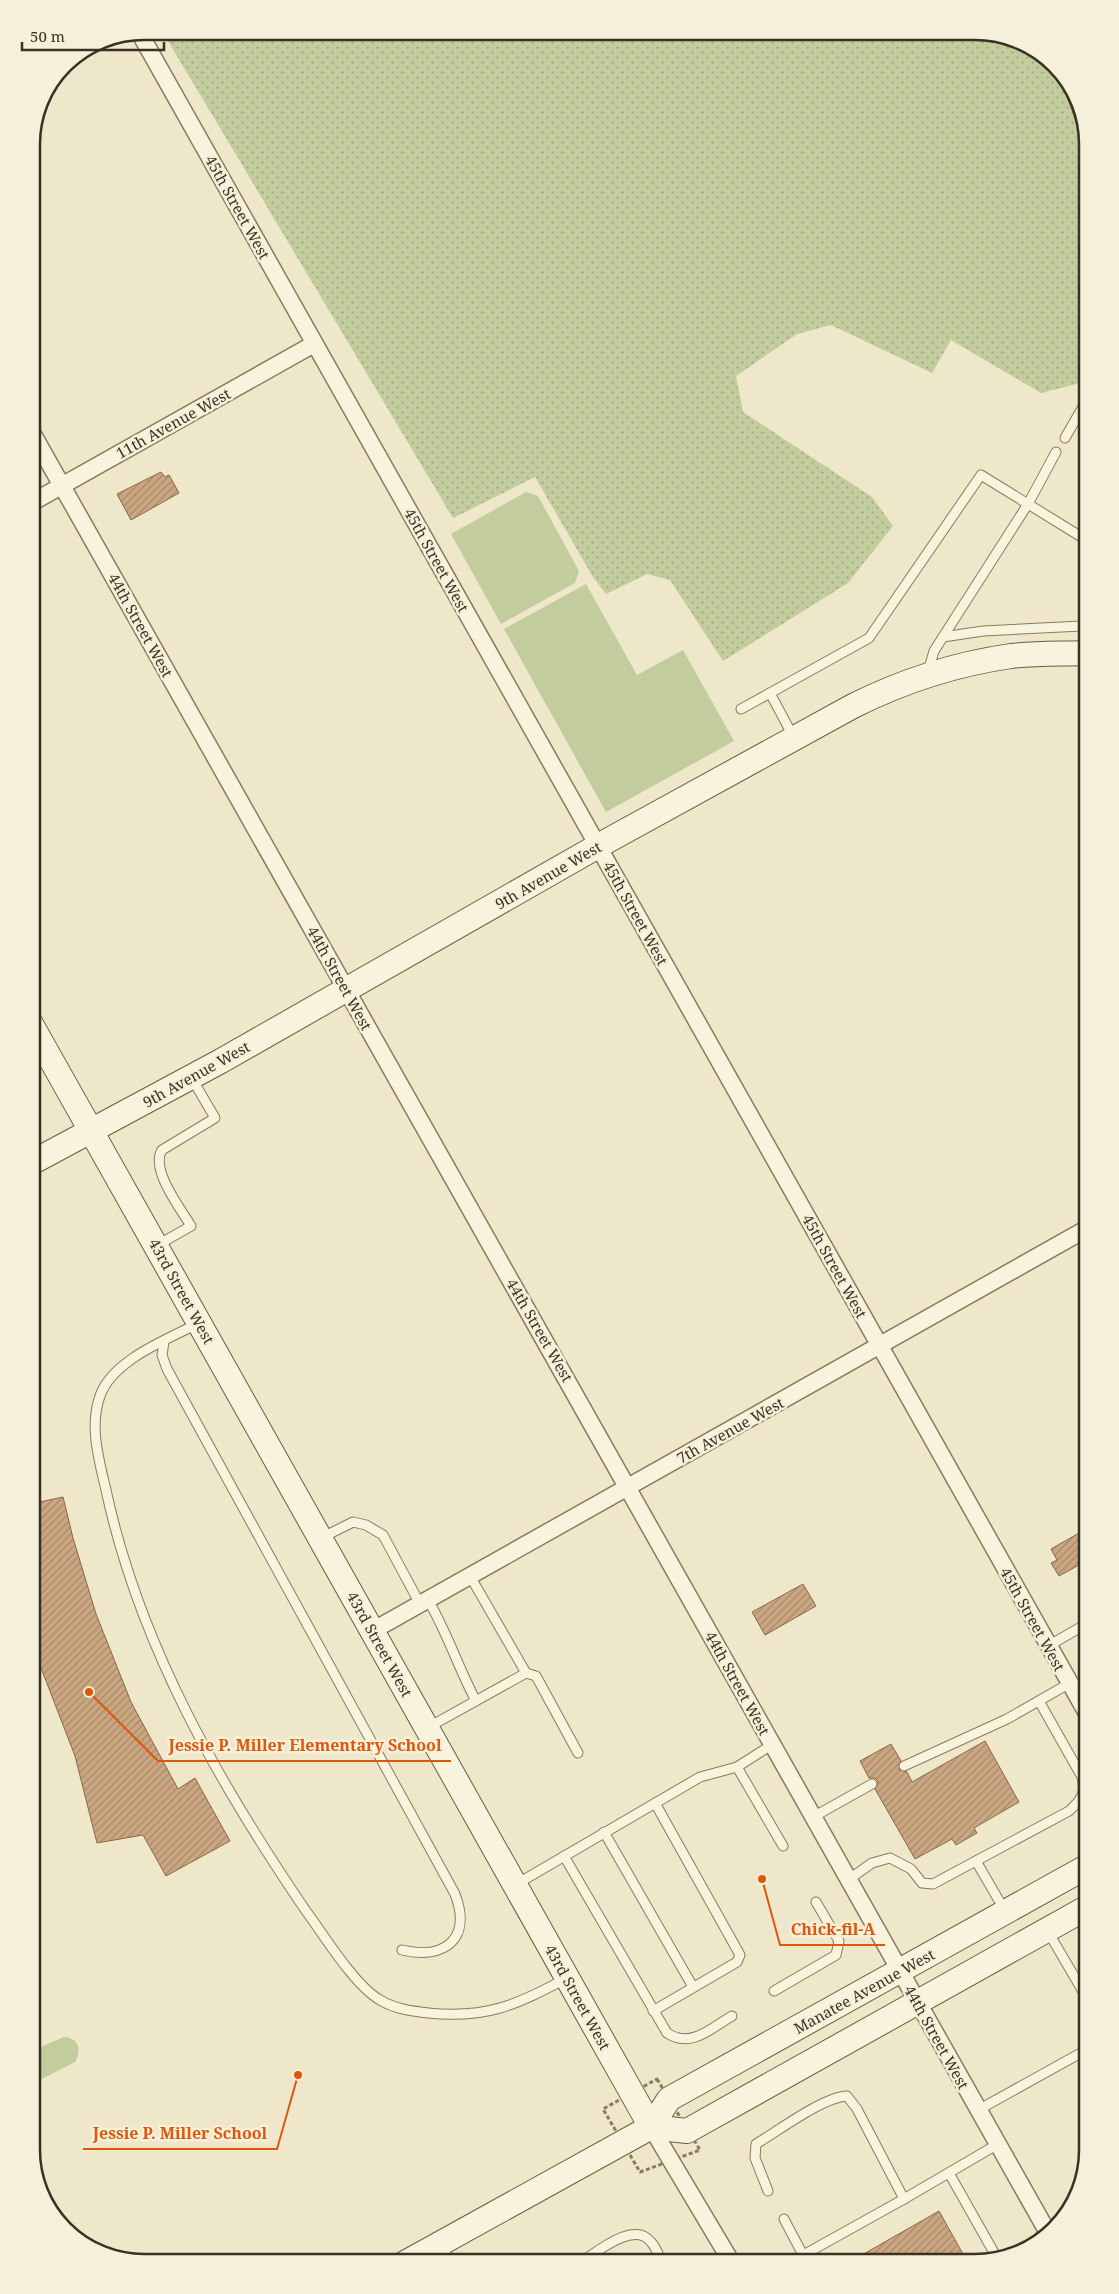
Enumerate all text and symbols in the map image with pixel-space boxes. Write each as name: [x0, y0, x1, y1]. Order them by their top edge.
scale bar: [22, 20, 165, 52]
text: 50 m: [30, 26, 65, 46]
street label: 45th Street West: [201, 151, 275, 263]
street label: 11th Avenue West: [112, 383, 234, 463]
street label: 45th Street West: [400, 504, 474, 616]
street label: 44th Street West: [104, 569, 178, 681]
street label: 9th Avenue West: [491, 836, 605, 914]
street label: 45th Street West: [599, 857, 673, 969]
street label: 44th Street West: [303, 922, 377, 1034]
street label: 9th Avenue West: [139, 1036, 253, 1112]
street label: 45th Street West: [798, 1210, 872, 1322]
street label: 43rd Street West: [145, 1235, 219, 1347]
street label: 44th Street West: [502, 1275, 578, 1385]
street label: 7th Avenue West: [673, 1392, 787, 1468]
street label: 45th Street West: [996, 1563, 1070, 1675]
street label: 43rd Street West: [343, 1588, 417, 1700]
street label: 44th Street West: [701, 1627, 775, 1739]
callout: Jessie P. Miller Elementary School: [158, 1730, 451, 1761]
text: Jessie P. Miller Elementary School: [167, 1734, 442, 1756]
callout: Chick-fil-A: [780, 1914, 885, 1945]
text: Chick-fil-A: [791, 1918, 876, 1940]
street label: 43rd Street West: [541, 1941, 615, 2053]
street label: Manatee Avenue West: [790, 1944, 938, 2038]
street label: 44th Street West: [900, 1981, 974, 2093]
callout: Jessie P. Miller School: [83, 2118, 277, 2149]
text: Jessie P. Miller School: [92, 2122, 268, 2144]

